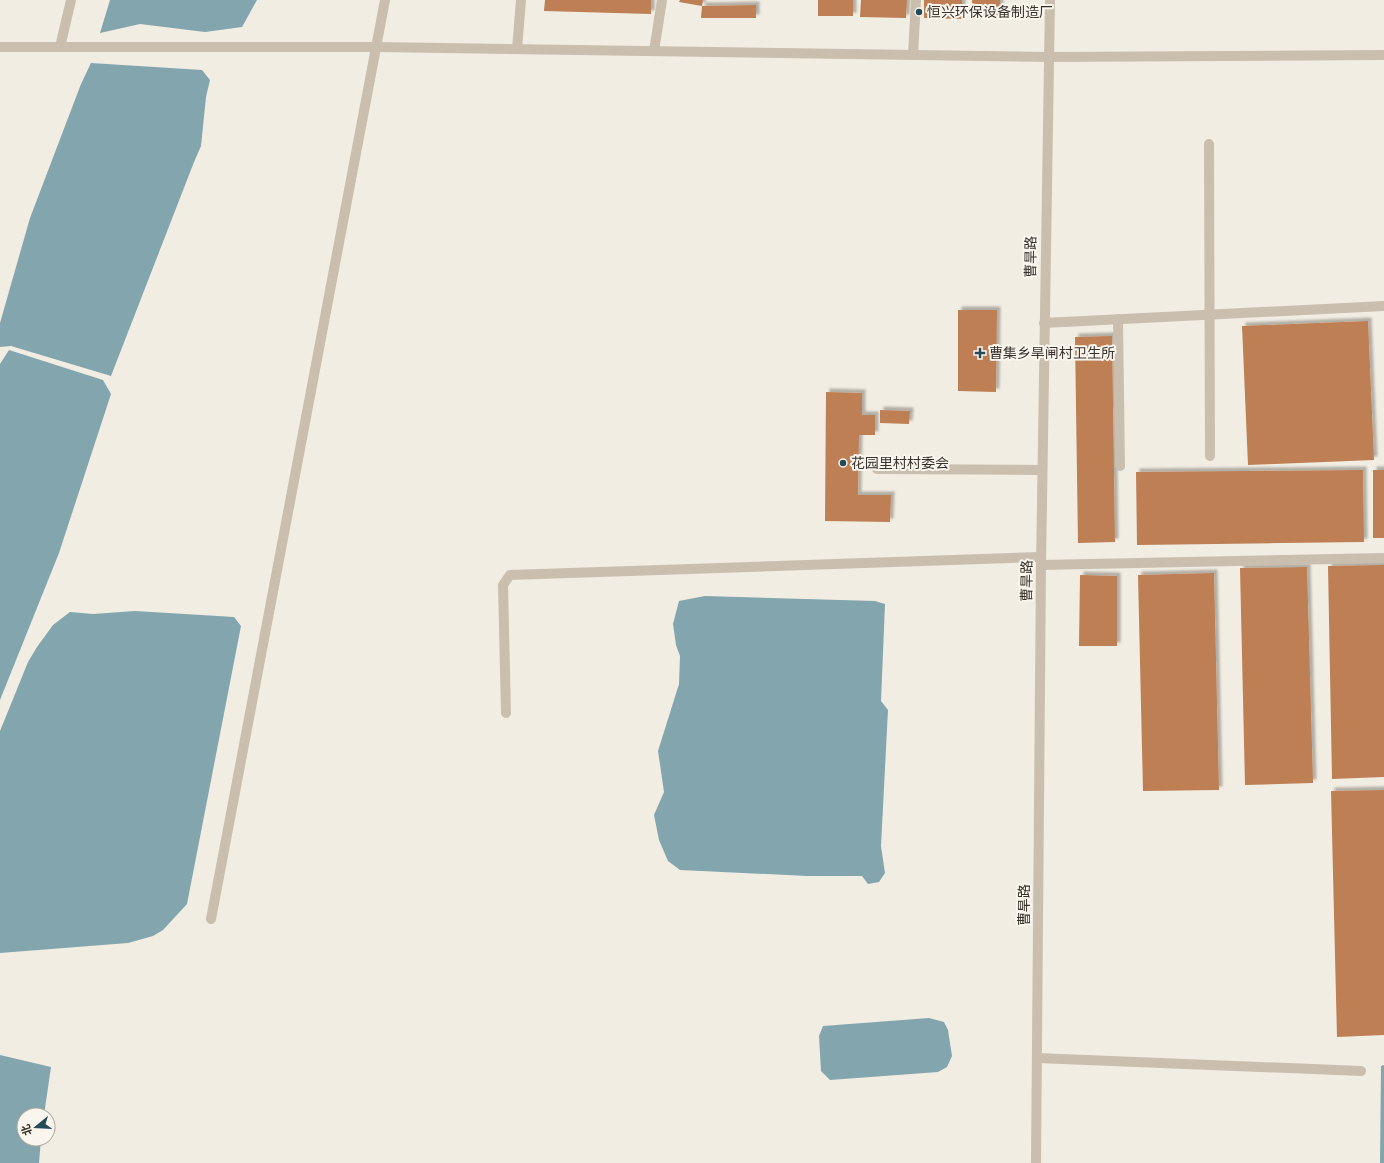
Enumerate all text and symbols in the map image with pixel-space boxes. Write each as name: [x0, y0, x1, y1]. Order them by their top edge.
place label: 恒兴环保设备制造厂: [927, 4, 1053, 21]
marker: 恒兴环保设备制造厂: [914, 7, 924, 17]
street label: 曹旱路: [1022, 236, 1040, 278]
place label: 曹集乡旱闸村卫生所: [989, 345, 1115, 362]
marker: 曹集乡旱闸村卫生所: [974, 347, 986, 359]
place label: 花园里村村委会: [851, 455, 949, 472]
marker: 花园里村村委会: [838, 458, 848, 468]
street label: 曹旱路: [1018, 560, 1036, 602]
street label: 曹旱路: [1016, 884, 1033, 926]
north arrow: [16, 1107, 56, 1147]
text: 北: [19, 1123, 35, 1137]

